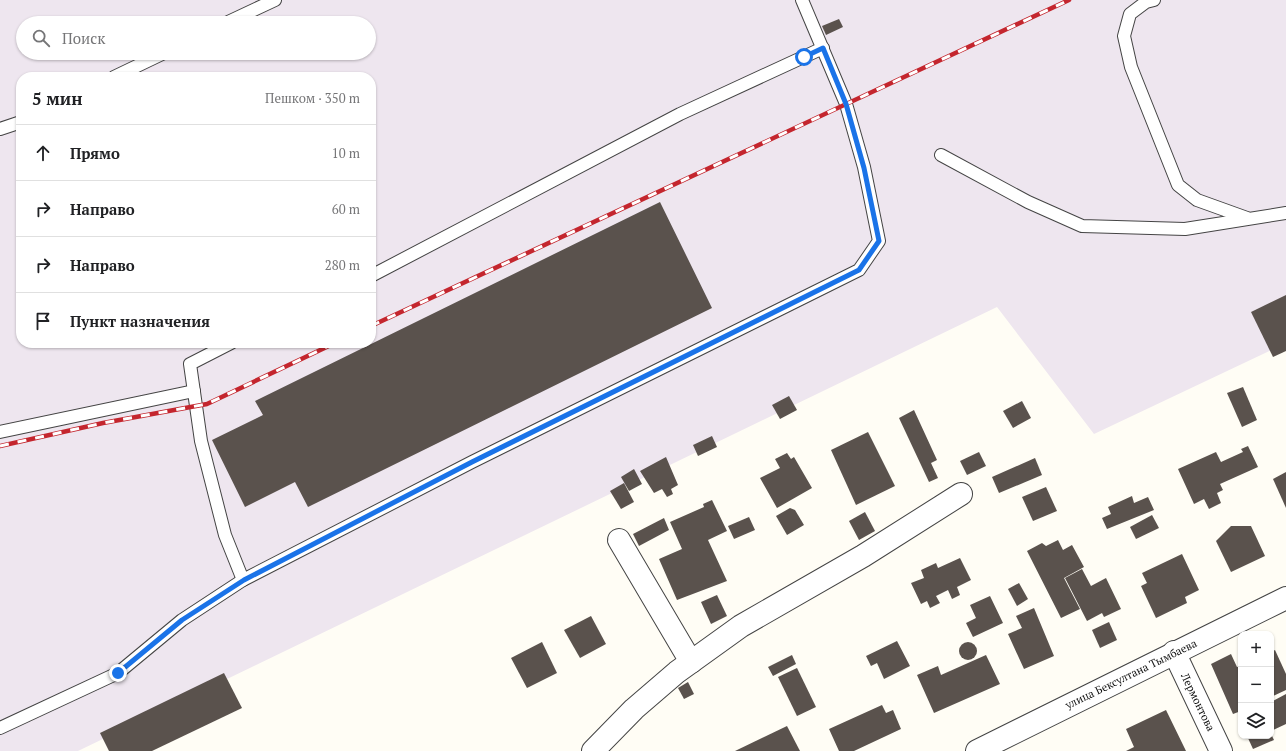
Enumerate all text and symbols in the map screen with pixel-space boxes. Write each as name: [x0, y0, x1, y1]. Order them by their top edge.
search box: [16, 16, 376, 60]
icon: search: [30, 27, 52, 49]
text: Поиск: [62, 28, 105, 48]
route start: [795, 48, 813, 66]
text: 5 мин: [32, 87, 82, 110]
text: Пешком · 350 m: [265, 89, 360, 107]
icon: ahead: [32, 142, 54, 164]
text: Прямо: [70, 143, 120, 163]
text: 10 m: [332, 144, 360, 162]
icon: right: [32, 198, 54, 220]
text: Направо: [70, 199, 135, 219]
text: 60 m: [332, 200, 360, 218]
icon: right: [32, 254, 54, 276]
text: Направо: [70, 255, 135, 275]
text: 280 m: [325, 256, 360, 274]
icon: arrive: [32, 310, 54, 332]
text: Пункт назначения: [70, 311, 210, 331]
map controls: [1238, 631, 1274, 739]
button: +: [1238, 631, 1274, 667]
street label: улица Бексултана Тымбаева: [1062, 636, 1199, 712]
route end: [109, 664, 127, 682]
button: −: [1238, 667, 1274, 703]
street label: Лермонтова: [1178, 670, 1218, 734]
button: layers: [1238, 703, 1274, 739]

